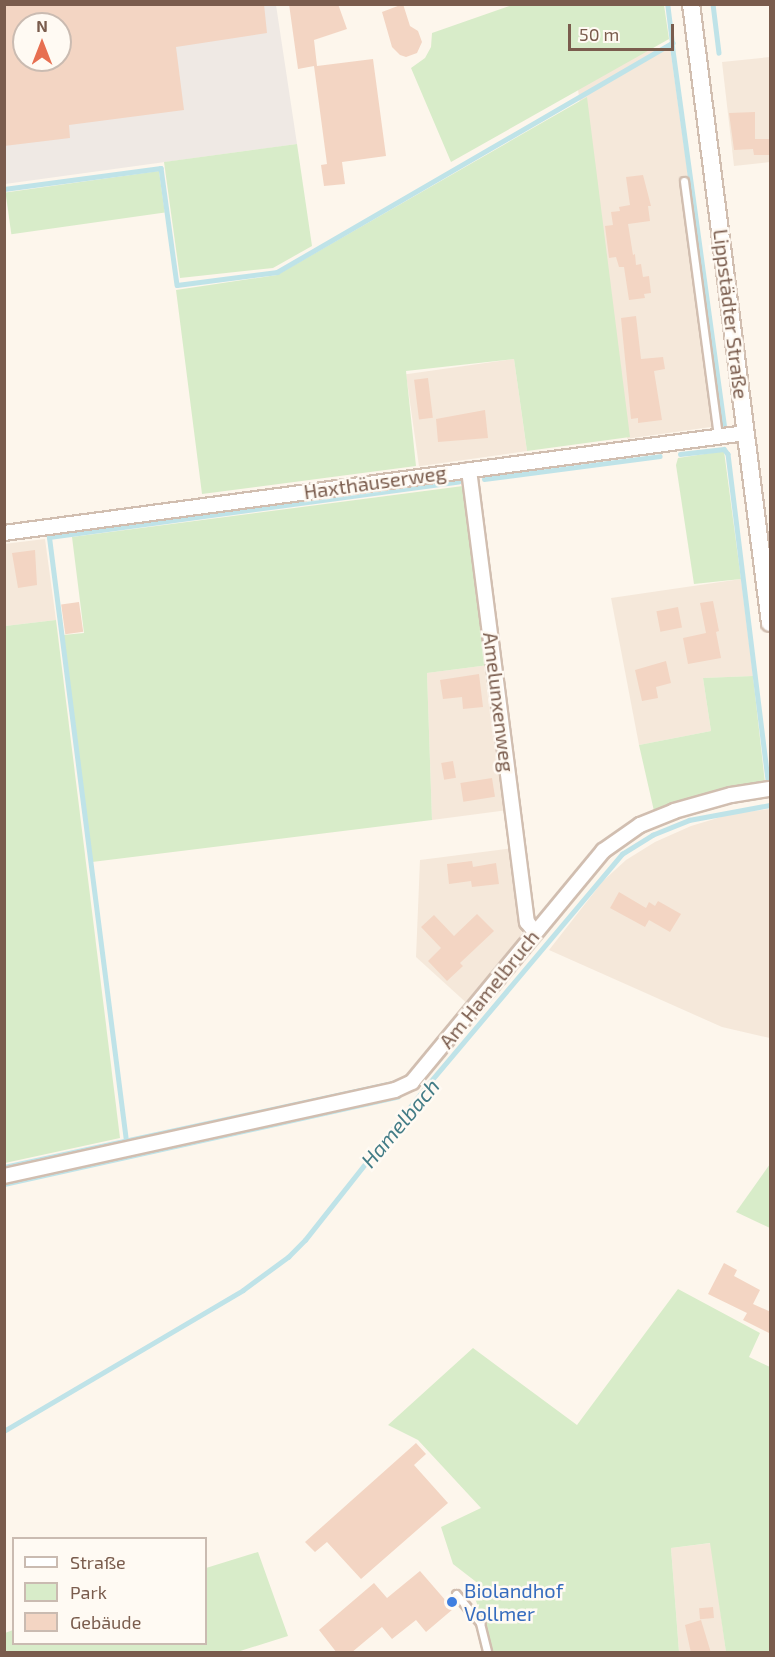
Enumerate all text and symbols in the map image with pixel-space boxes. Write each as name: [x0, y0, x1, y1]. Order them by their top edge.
north arrow: [12, 12, 72, 72]
scale bar: [571, 12, 678, 50]
text: N: [36, 16, 48, 35]
text: 50 m: [579, 23, 619, 45]
street label: Lippstädter Straße: [709, 227, 753, 401]
street label: Haxthäuserweg: [302, 460, 448, 504]
street label: Amelunxenweg: [479, 631, 519, 773]
street label: Am Hamelbruch: [434, 925, 544, 1053]
water label: Hamelbach: [356, 1073, 444, 1173]
legend: [12, 1537, 207, 1645]
text: Straße: [70, 1551, 126, 1573]
place label: Biolandhof Vollmer: [464, 1578, 563, 1625]
text: Park: [70, 1581, 107, 1603]
marker: Biolandhof Vollmer: [445, 1595, 459, 1609]
text: Gebäude: [70, 1611, 141, 1633]

